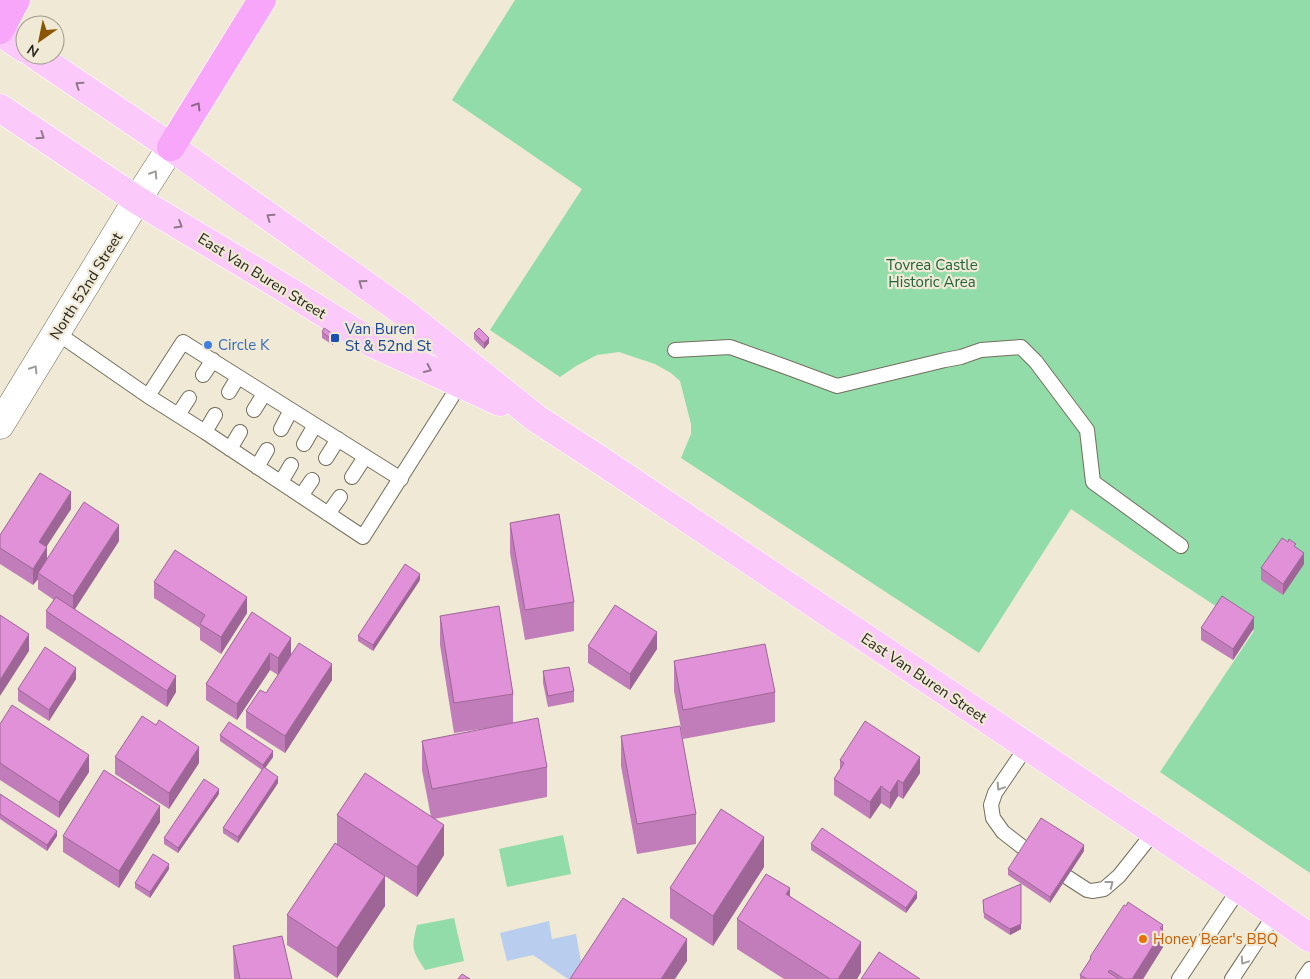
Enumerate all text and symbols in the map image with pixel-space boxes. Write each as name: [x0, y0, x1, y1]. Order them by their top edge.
north arrow: [15, 15, 65, 65]
text: N: [24, 40, 43, 61]
one-way arrow: [75, 82, 85, 91]
one-way arrow: [191, 102, 201, 111]
one-way arrow: [35, 129, 44, 139]
one-way arrow: [148, 170, 158, 179]
one-way arrow: [266, 214, 276, 223]
one-way arrow: [174, 219, 183, 229]
street label: North 52nd Street: [45, 228, 127, 343]
street label: East Van Buren Street: [194, 228, 331, 324]
park label: Tovrea Castle Historic Area: [886, 255, 978, 292]
one-way arrow: [358, 280, 368, 289]
place label: Van Buren St & 52nd St: [344, 319, 432, 356]
marker: Van Buren St & 52nd St: [329, 332, 341, 344]
place label: Circle K: [218, 335, 270, 355]
marker: Circle K: [202, 339, 214, 351]
one-way arrow: [423, 363, 432, 374]
one-way arrow: [28, 366, 38, 375]
street label: East Van Buren Street: [857, 628, 991, 728]
one-way arrow: [996, 781, 1006, 790]
one-way arrow: [1104, 880, 1113, 889]
place label: Honey Bear's BBQ: [1153, 929, 1278, 949]
marker: Honey Bear's BBQ: [1137, 933, 1149, 945]
one-way arrow: [1241, 955, 1250, 965]

